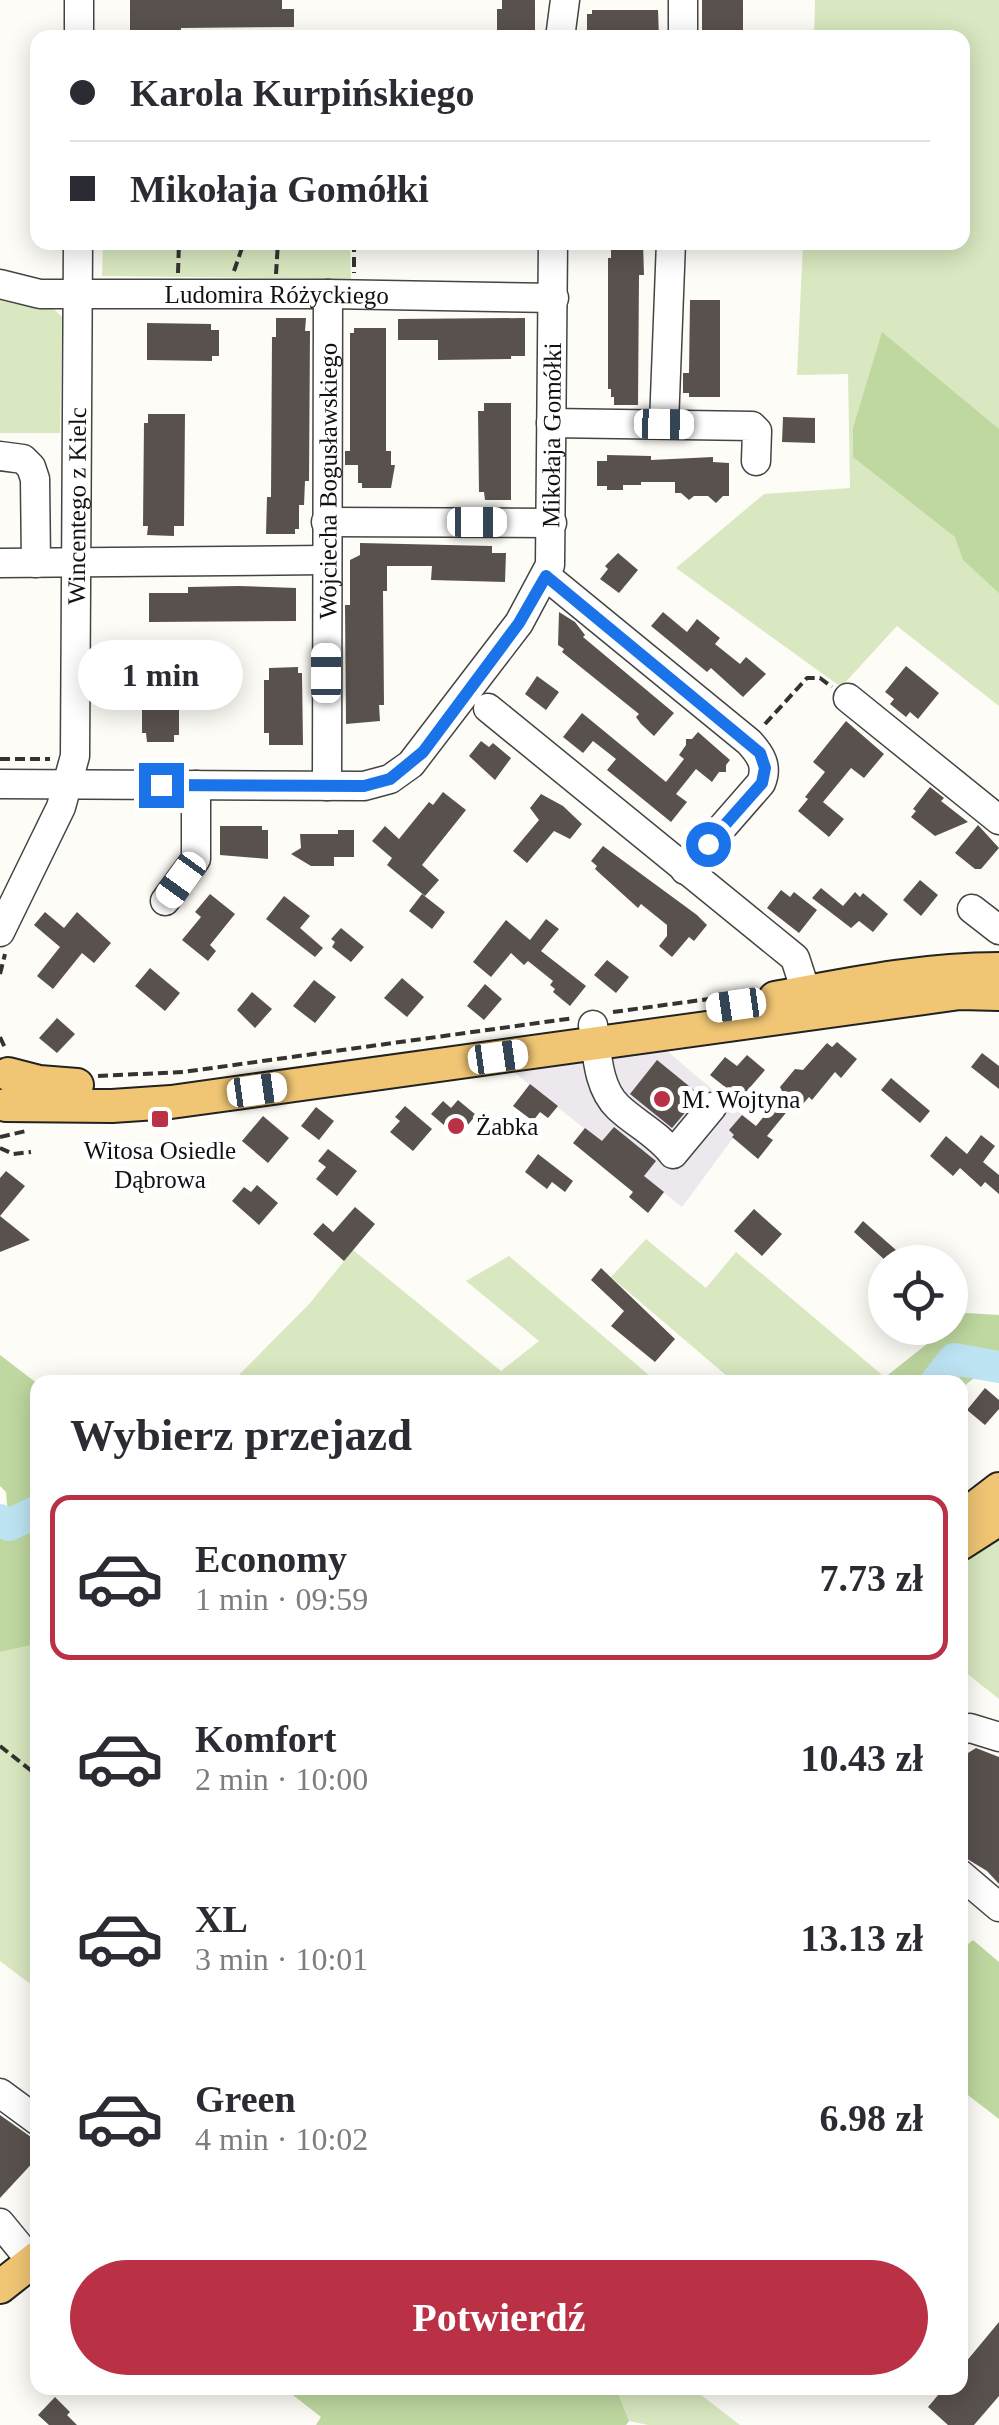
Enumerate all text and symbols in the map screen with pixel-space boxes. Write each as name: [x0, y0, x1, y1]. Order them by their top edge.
text: Karola Kurpińskiego: [130, 72, 475, 114]
text: Mikołaja Gomółki: [130, 168, 429, 210]
street label: Ludomira Różyckiego: [165, 281, 389, 309]
street label: Mikołaja Gomółki: [537, 342, 566, 528]
street label: Wojciecha Bogusławskiego: [314, 343, 341, 619]
street label: Wincentego z Kielc: [62, 407, 91, 605]
car: [634, 408, 694, 440]
car: [447, 507, 507, 537]
callout: 1 min: [79, 640, 244, 710]
car: [311, 643, 341, 703]
text: 1 min: [122, 657, 199, 693]
route end: [139, 763, 184, 808]
route start: [686, 822, 731, 867]
car: [151, 847, 211, 913]
car: [704, 986, 768, 1024]
car: [466, 1038, 530, 1076]
car: [225, 1071, 289, 1109]
place label: M. Wojtyna: [682, 1086, 800, 1113]
marker: M. Wojtyna: [651, 1088, 673, 1110]
marker: Witosa Osiedle Dąbrowa: [149, 1108, 171, 1130]
place label: Żabka: [476, 1113, 538, 1140]
marker: Żabka: [445, 1115, 467, 1137]
place label: Witosa Osiedle Dąbrowa: [84, 1137, 236, 1193]
map controls: [868, 1245, 968, 1345]
button: locate: [868, 1245, 968, 1345]
text: Wybierz przejazd: [70, 1410, 412, 1460]
icon: car: [75, 1533, 165, 1623]
text: Economy: [195, 1538, 347, 1580]
text: 7.73 zł: [820, 1557, 923, 1599]
text: 1 min · 09:59: [195, 1581, 368, 1617]
icon: car: [75, 1713, 165, 1803]
text: Komfort: [195, 1718, 336, 1760]
text: 10.43 zł: [801, 1737, 923, 1779]
text: 2 min · 10:00: [195, 1761, 368, 1797]
icon: car: [75, 1893, 165, 1983]
text: XL: [195, 1898, 248, 1940]
text: 13.13 zł: [801, 1917, 923, 1959]
text: 3 min · 10:01: [195, 1941, 368, 1977]
icon: car: [75, 2073, 165, 2163]
text: Green: [195, 2078, 296, 2120]
text: 6.98 zł: [820, 2097, 923, 2139]
text: 4 min · 10:02: [195, 2121, 368, 2157]
button: Potwierdź: [70, 2260, 928, 2375]

